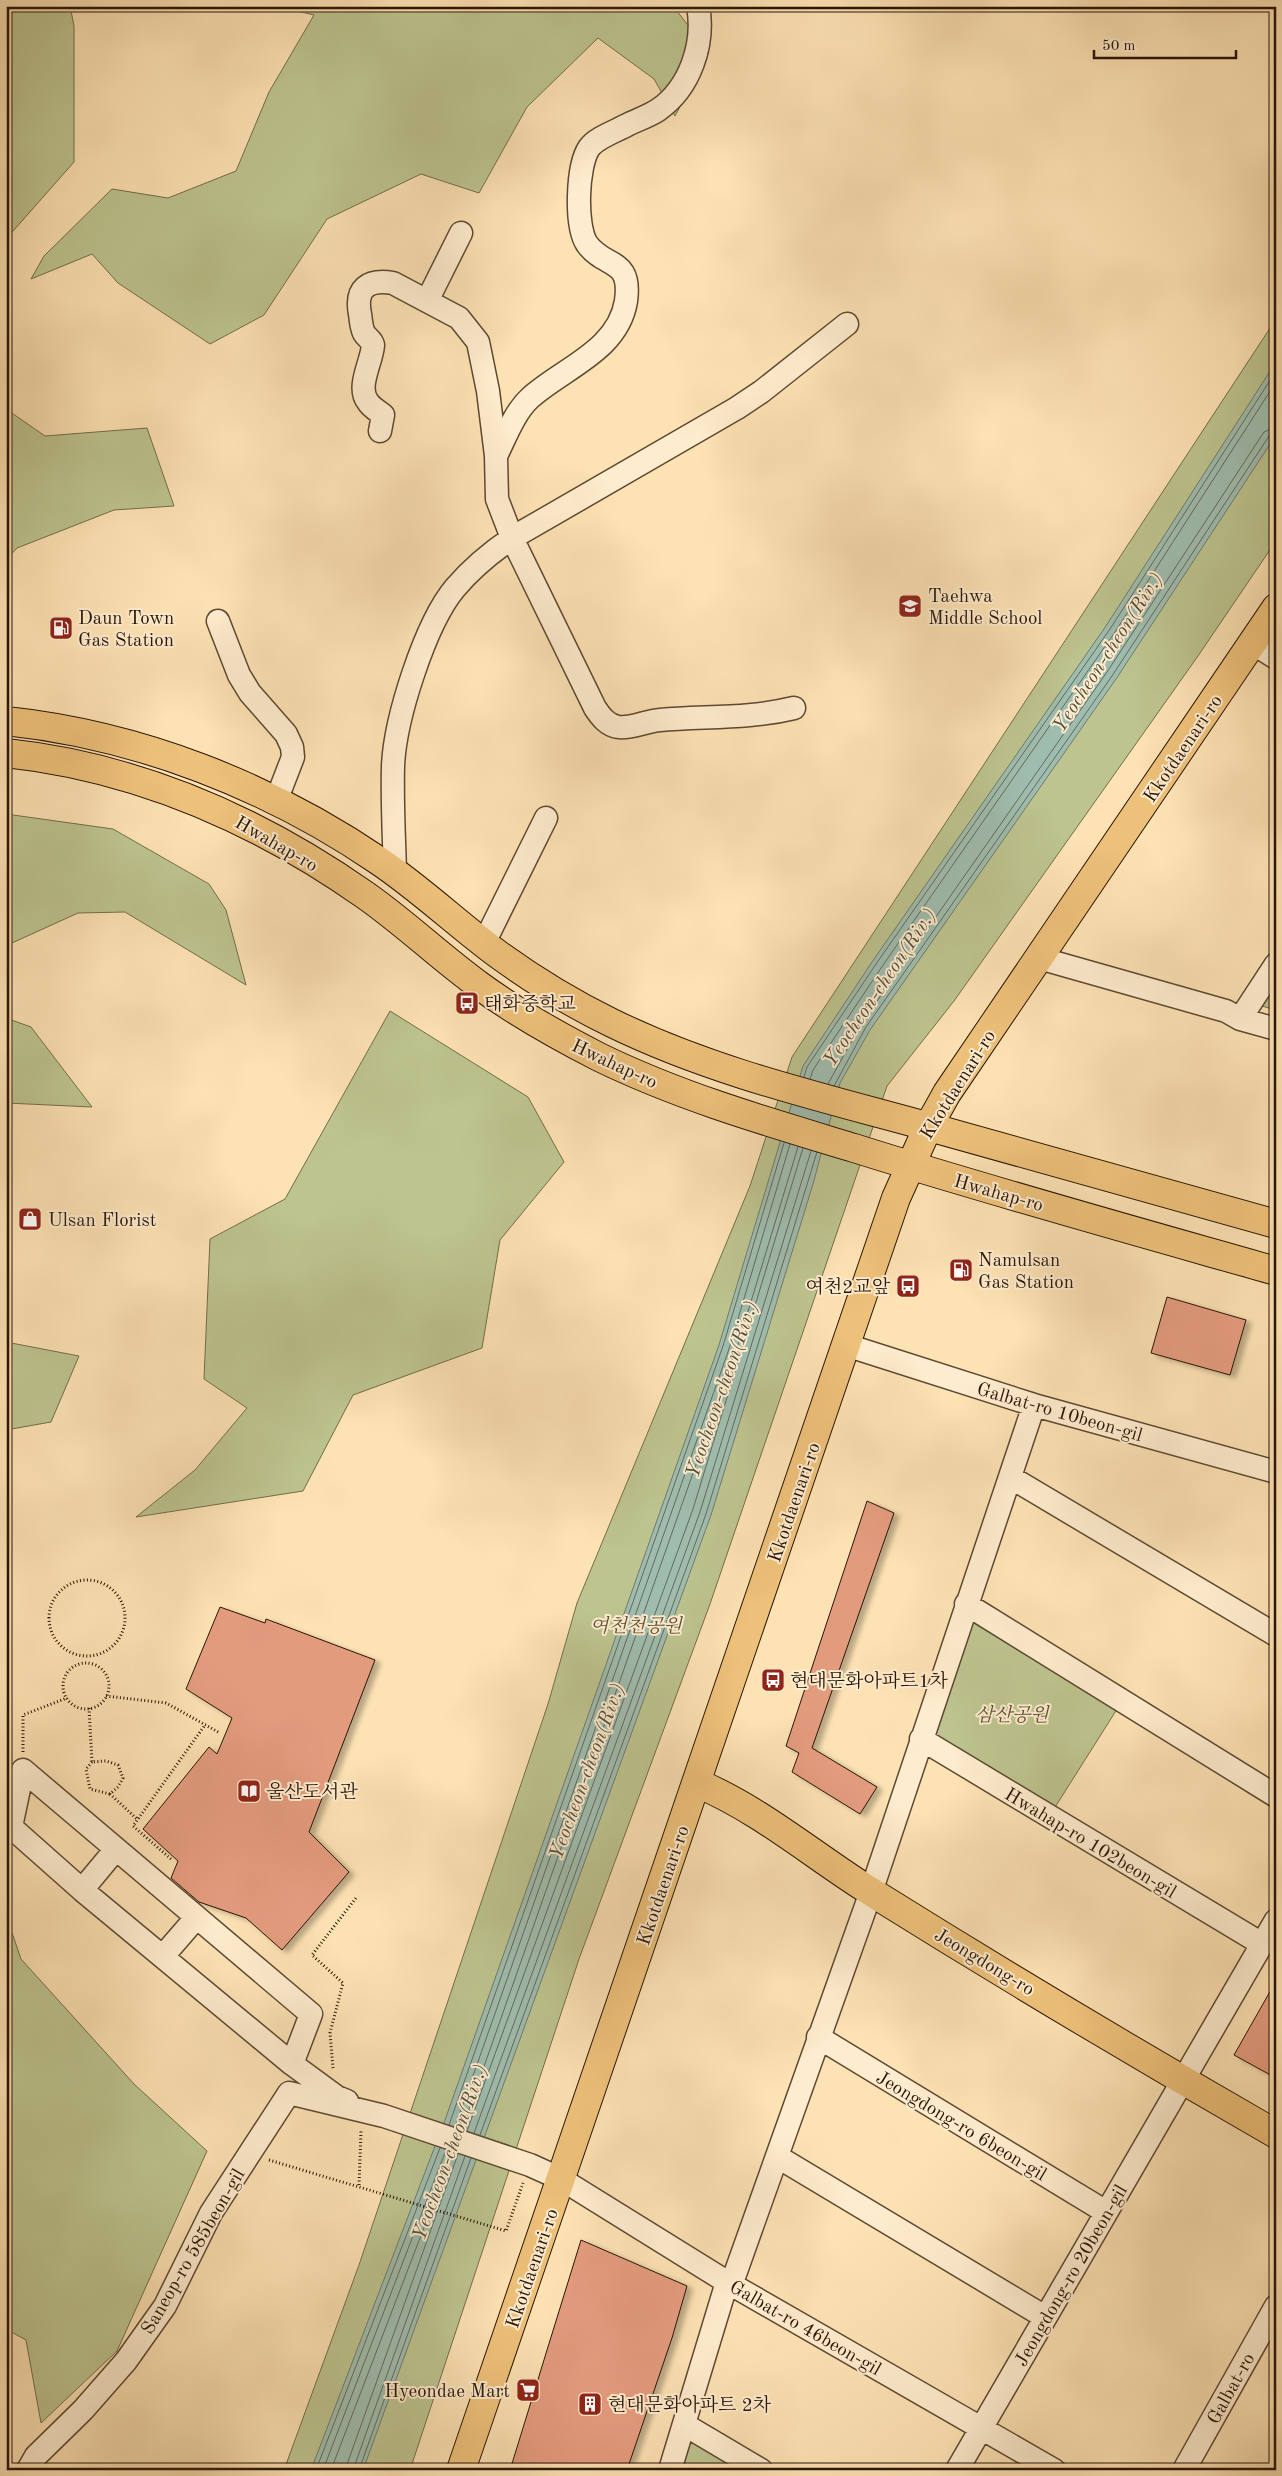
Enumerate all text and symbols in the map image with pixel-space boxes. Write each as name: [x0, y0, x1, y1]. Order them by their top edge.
scale bar: [1094, 28, 1237, 60]
text: 50 m: [1102, 39, 1136, 54]
water label: Yeocheon-cheon(Riv.): [1050, 570, 1168, 736]
place label: Taehwa Middle School: [928, 588, 1042, 629]
school or university icon: Taehwa Middle School: [897, 593, 923, 619]
place label: Daun Town Gas Station: [78, 610, 174, 651]
fuel station icon: Daun Town Gas Station: [48, 615, 74, 641]
street label: Kkotdaenari-ro: [1141, 692, 1227, 807]
street label: Hwahap-ro: [231, 814, 320, 876]
water label: Yeocheon-cheon(Riv.): [821, 906, 941, 1071]
bus stop icon: 태화중학교: [454, 990, 480, 1016]
place label: 태화중학교: [484, 994, 576, 1015]
street label: Kkotdaenari-ro: [918, 1027, 1000, 1143]
street label: Hwahap-ro: [568, 1037, 660, 1093]
street label: Hwahap-ro: [951, 1173, 1045, 1216]
shop icon: Ulsan Florist: [17, 1206, 43, 1232]
place label: Ulsan Florist: [48, 1212, 156, 1231]
place label: Namulsan Gas Station: [978, 1252, 1074, 1293]
fuel station icon: Namulsan Gas Station: [948, 1257, 974, 1283]
bus stop icon: 여천2교앞: [895, 1273, 921, 1299]
place label: 여천2교앞: [806, 1277, 891, 1298]
water label: Yeocheon-cheon(Riv.): [683, 1299, 763, 1481]
street label: Galbat-ro 10beon-gil: [974, 1381, 1144, 1446]
street label: Kkotdaenari-ro: [766, 1441, 825, 1565]
park label: 여천천공원: [590, 1615, 684, 1637]
bus stop icon: 현대문화아파트1차: [760, 1667, 786, 1693]
place label: 현대문화아파트1차: [790, 1671, 948, 1692]
water label: Yeocheon-cheon(Riv.): [547, 1681, 629, 1862]
park label: 삼산공원: [975, 1704, 1050, 1726]
library icon: 울산도서관: [236, 1778, 262, 1804]
place label: 울산도서관: [266, 1782, 358, 1803]
street label: Hwahap-ro 102beon-gil: [1001, 1785, 1179, 1903]
street label: Kkotdaenari-ro: [635, 1824, 694, 1948]
street label: Jeongdong-ro: [930, 1926, 1037, 2000]
water label: Yeocheon-cheon(Riv.): [410, 2062, 492, 2243]
street label: Jeongdong-ro 6beon-gil: [872, 2069, 1049, 2186]
street label: Saneop-ro 585beon-gil: [139, 2166, 249, 2338]
street label: Jeongdong-ro 20beon-gil: [1012, 2182, 1132, 2370]
street label: Kkotdaenari-ro: [504, 2207, 563, 2331]
street label: Galbat-ro 46beon-gil: [726, 2278, 884, 2380]
street label: Galbat-ro: [1205, 2350, 1259, 2428]
supermarket icon: Hyeondae Mart: [515, 2377, 541, 2403]
place label: Hyeondae Mart: [384, 2383, 510, 2402]
building icon: 현대문화아파트 2차: [577, 2391, 603, 2417]
place label: 현대문화아파트 2차: [608, 2395, 772, 2416]

